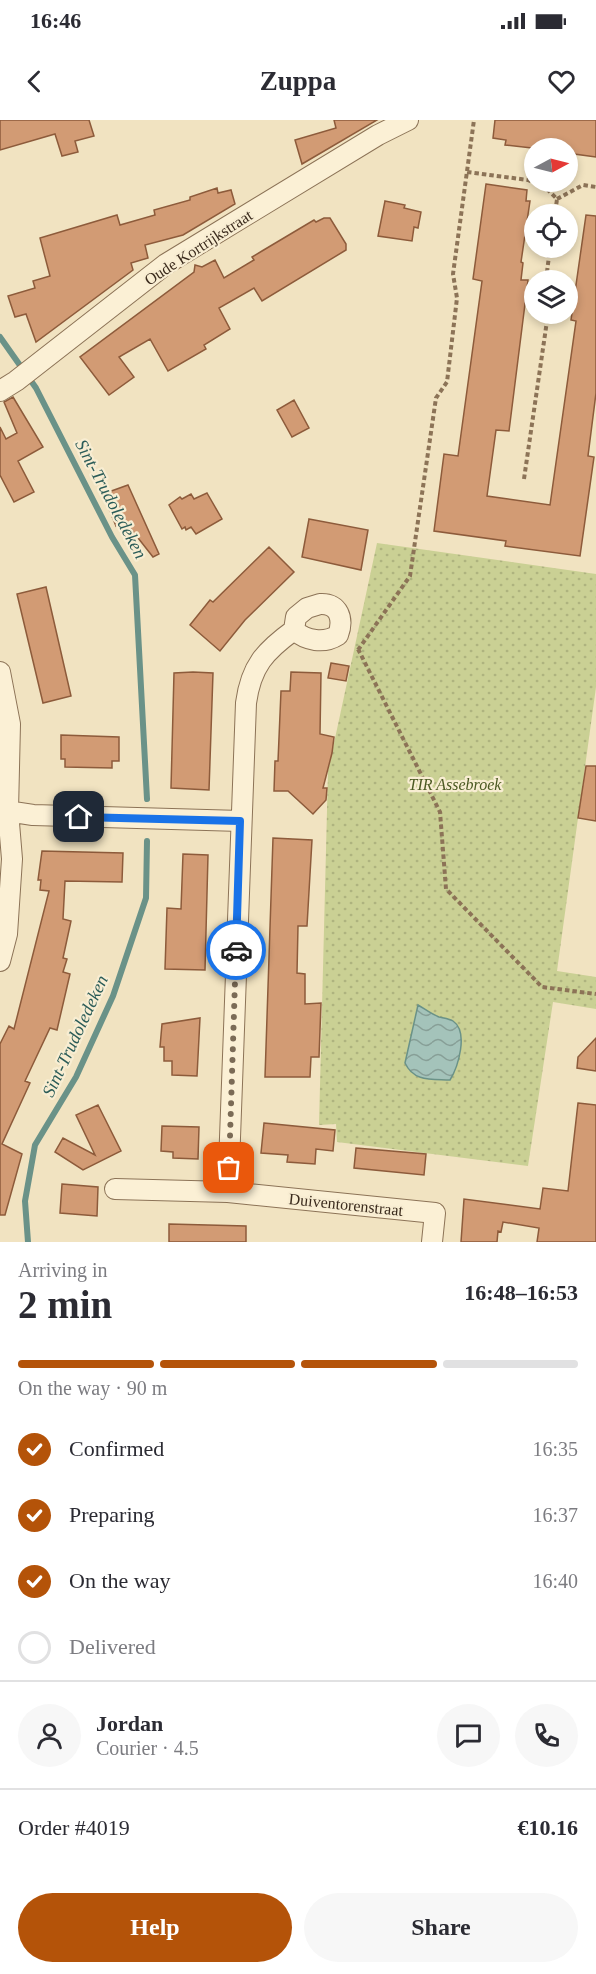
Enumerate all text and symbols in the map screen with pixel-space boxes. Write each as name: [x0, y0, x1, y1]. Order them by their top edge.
text: 16:46: [30, 8, 81, 33]
icon: back: [18, 65, 51, 98]
icon: heart: [545, 65, 578, 98]
text: Zuppa: [260, 66, 336, 96]
north arrow: [524, 138, 578, 192]
map controls: [524, 138, 578, 324]
button: locate: [524, 204, 578, 258]
street label: Oude Kortrijkstraat: [141, 206, 256, 289]
button: layers: [524, 270, 578, 324]
water label: Sint-Trudoledeken: [71, 436, 151, 562]
park label: TIR Assebroek: [409, 776, 502, 793]
pin: [53, 791, 104, 842]
icon: home: [62, 800, 95, 833]
courier: [206, 920, 266, 980]
icon: car: [220, 934, 253, 967]
water label: Sint-Trudoledeken: [38, 972, 112, 1100]
pin: [203, 1142, 254, 1193]
icon: bag: [212, 1151, 245, 1184]
street label: Duiventorenstraat: [288, 1190, 404, 1219]
text: Arriving in: [18, 1259, 107, 1281]
text: 16:48–16:53: [464, 1280, 578, 1305]
text: 2 min: [18, 1283, 112, 1326]
text: On the way · 90 m: [18, 1377, 167, 1399]
icon: check: [18, 1433, 51, 1466]
text: Confirmed: [69, 1436, 164, 1461]
text: 16:35: [532, 1438, 578, 1460]
icon: check: [18, 1499, 51, 1532]
text: Preparing: [69, 1502, 155, 1527]
text: 16:37: [532, 1504, 578, 1526]
icon: check: [18, 1565, 51, 1598]
text: On the way: [69, 1568, 170, 1593]
text: 16:40: [532, 1570, 578, 1592]
text: Delivered: [69, 1634, 156, 1659]
button: person: [18, 1704, 81, 1767]
button: chat: [437, 1704, 500, 1767]
button: phone: [515, 1704, 578, 1767]
text: Jordan: [96, 1711, 163, 1736]
text: Courier · 4.5: [96, 1737, 199, 1759]
text: Order #4019: [18, 1815, 130, 1840]
text: €10.16: [518, 1815, 578, 1840]
button: Help: [18, 1893, 292, 1962]
button: Share: [304, 1893, 578, 1962]

